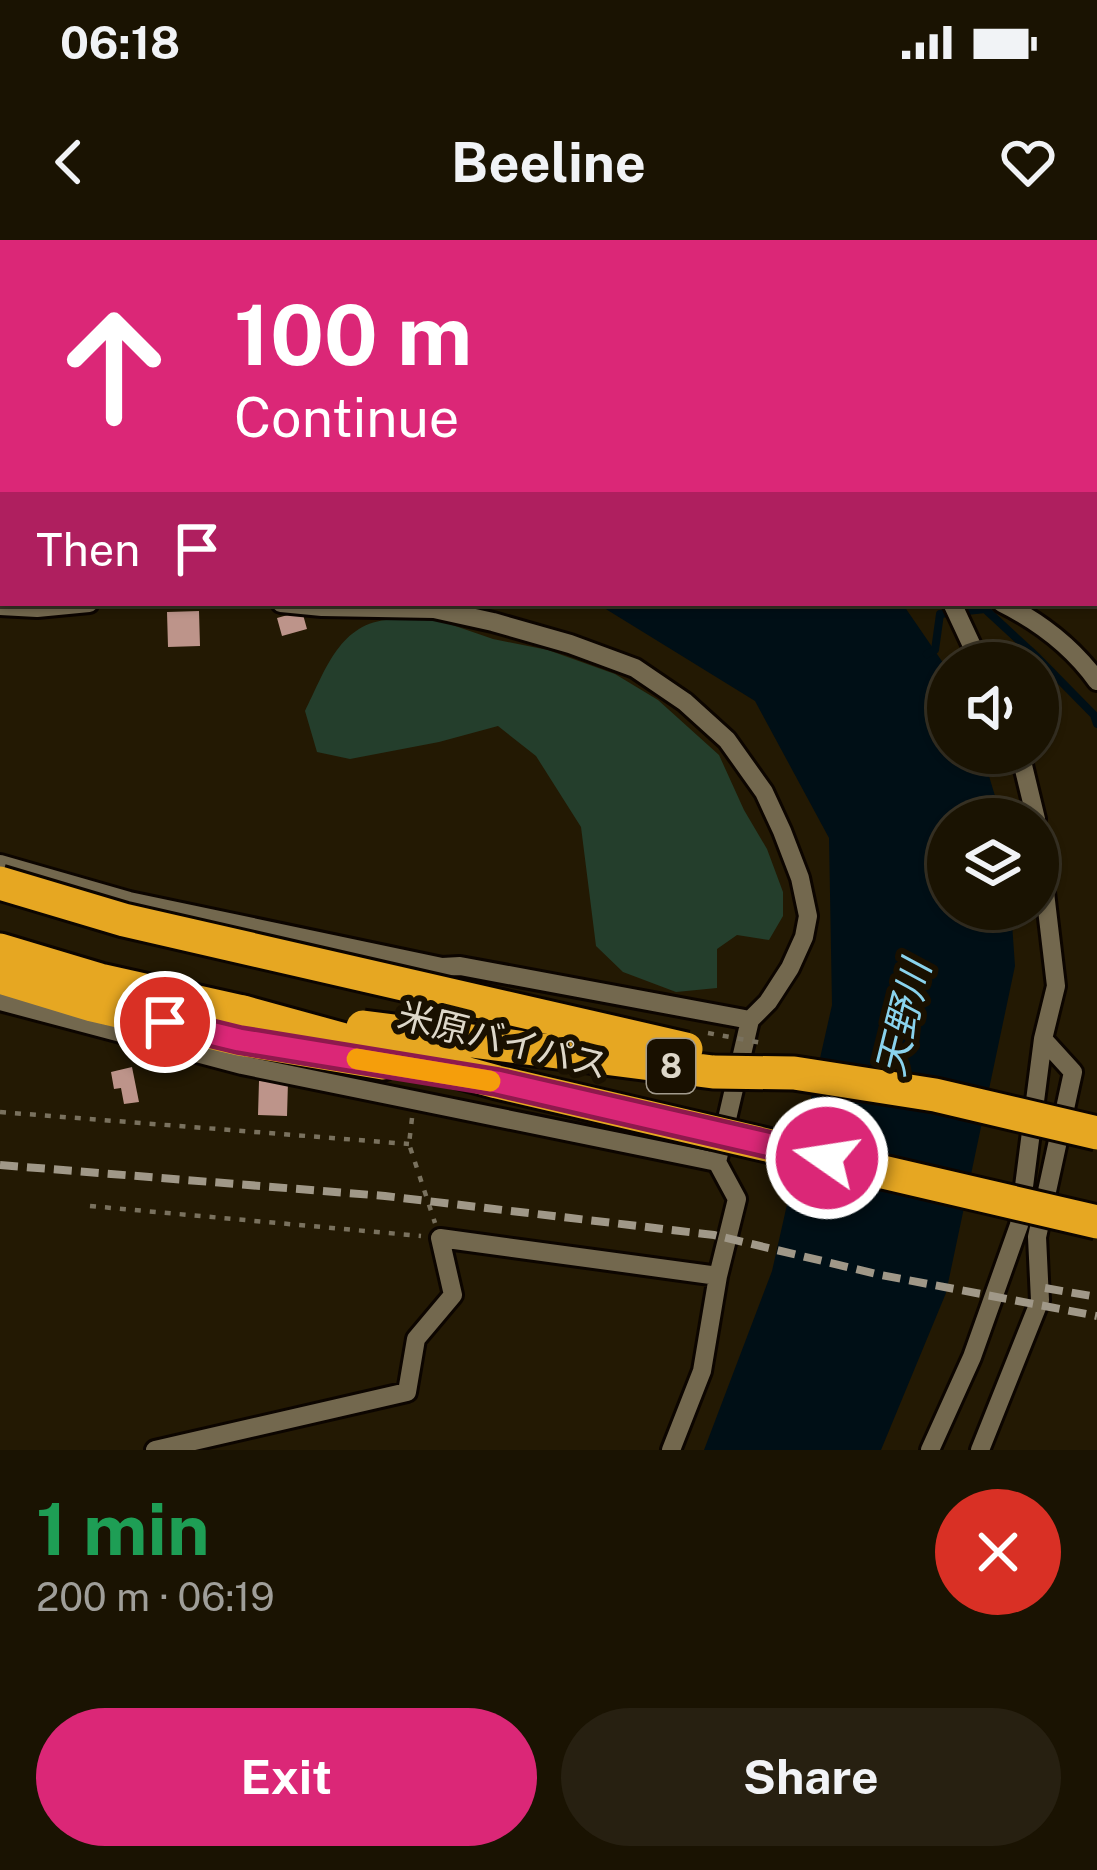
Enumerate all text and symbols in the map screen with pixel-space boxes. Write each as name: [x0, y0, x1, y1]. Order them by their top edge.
text: 06:18: [60, 16, 180, 69]
icon: back: [36, 129, 102, 195]
icon: heart: [995, 129, 1061, 195]
text: Beeline: [451, 131, 646, 194]
text: 100 m: [234, 285, 472, 384]
icon: ahead: [36, 288, 192, 444]
text: Continue: [234, 386, 459, 449]
icon: arrive: [164, 516, 230, 582]
text: Then: [36, 523, 140, 576]
map controls: [927, 642, 1059, 930]
button: sound: [927, 642, 1059, 774]
button: layers: [927, 798, 1059, 930]
water label: 天野川: [867, 952, 940, 1080]
pin: [114, 971, 216, 1073]
icon: arrive: [132, 989, 198, 1055]
street label: 米原バイパス: [393, 994, 613, 1086]
road number: 8: [647, 1039, 695, 1093]
position arrow: [764, 1095, 890, 1221]
text: 1 min: [36, 1487, 210, 1571]
button: close: [935, 1489, 1061, 1615]
text: 200 m · 06:19: [36, 1574, 275, 1620]
button: Exit: [36, 1708, 537, 1846]
button: Share: [561, 1708, 1061, 1846]

